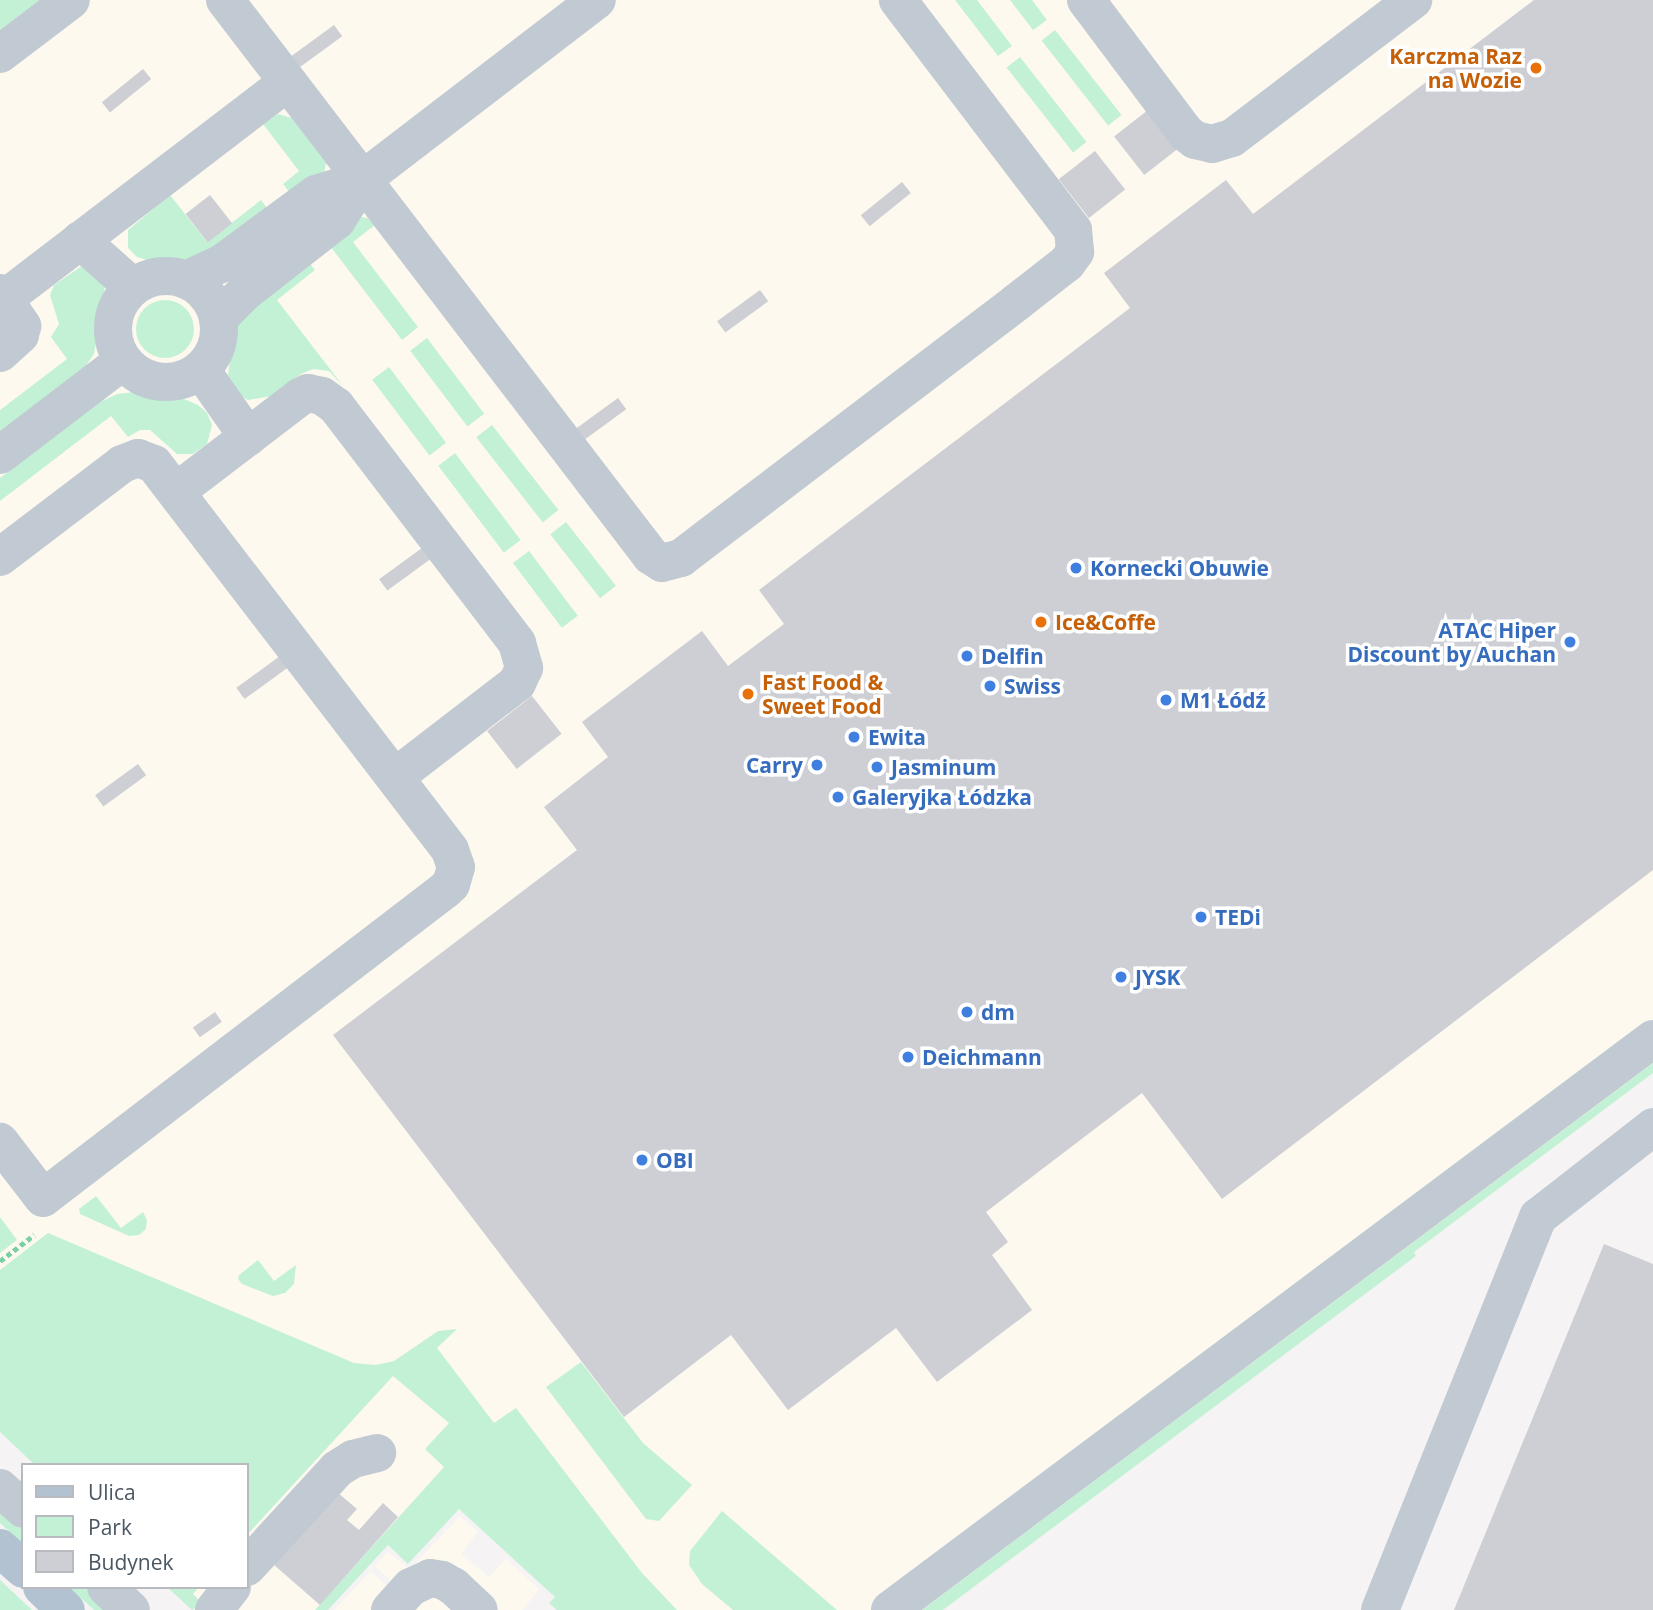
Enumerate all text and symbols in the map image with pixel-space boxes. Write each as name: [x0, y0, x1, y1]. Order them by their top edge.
place label: Karczma Raz na Wozie: [1389, 43, 1522, 93]
marker: Karczma Raz na Wozie: [1528, 60, 1544, 76]
place label: Kornecki Obuwie: [1090, 555, 1269, 581]
marker: Kornecki Obuwie: [1068, 560, 1084, 576]
place label: Ice&Coffe: [1055, 609, 1156, 635]
marker: Ice&Coffe: [1033, 614, 1049, 630]
place label: ATAC Hiper Discount by Auchan: [1348, 617, 1556, 667]
marker: ATAC Hiper Discount by Auchan: [1562, 634, 1578, 650]
place label: Delfin: [981, 643, 1044, 669]
marker: Delfin: [959, 648, 975, 664]
place label: Fast Food & Sweet Food: [762, 669, 883, 719]
place label: Swiss: [1004, 673, 1061, 699]
marker: Swiss: [982, 678, 998, 694]
marker: Fast Food & Sweet Food: [740, 686, 756, 702]
place label: M1 Łódź: [1180, 687, 1266, 713]
marker: M1 Łódź: [1158, 692, 1174, 708]
place label: Ewita: [868, 724, 926, 750]
marker: Ewita: [846, 729, 862, 745]
place label: Carry: [746, 752, 803, 778]
place label: Jasminum: [891, 754, 996, 780]
marker: Carry: [809, 757, 825, 773]
marker: Jasminum: [869, 759, 885, 775]
place label: Galeryjka Łódzka: [852, 784, 1032, 810]
marker: Galeryjka Łódzka: [830, 789, 846, 805]
place label: TEDi: [1215, 904, 1261, 930]
marker: TEDi: [1193, 909, 1209, 925]
place label: JYSK: [1135, 964, 1181, 990]
marker: JYSK: [1113, 969, 1129, 985]
place label: dm: [981, 999, 1015, 1025]
marker: dm: [959, 1004, 975, 1020]
place label: Deichmann: [922, 1044, 1042, 1070]
marker: Deichmann: [900, 1049, 916, 1065]
place label: OBI: [656, 1147, 694, 1173]
marker: OBI: [634, 1152, 650, 1168]
legend: [21, 1463, 248, 1589]
text: Ulica: [88, 1478, 136, 1506]
text: Park: [88, 1513, 132, 1541]
text: Budynek: [88, 1548, 174, 1576]

